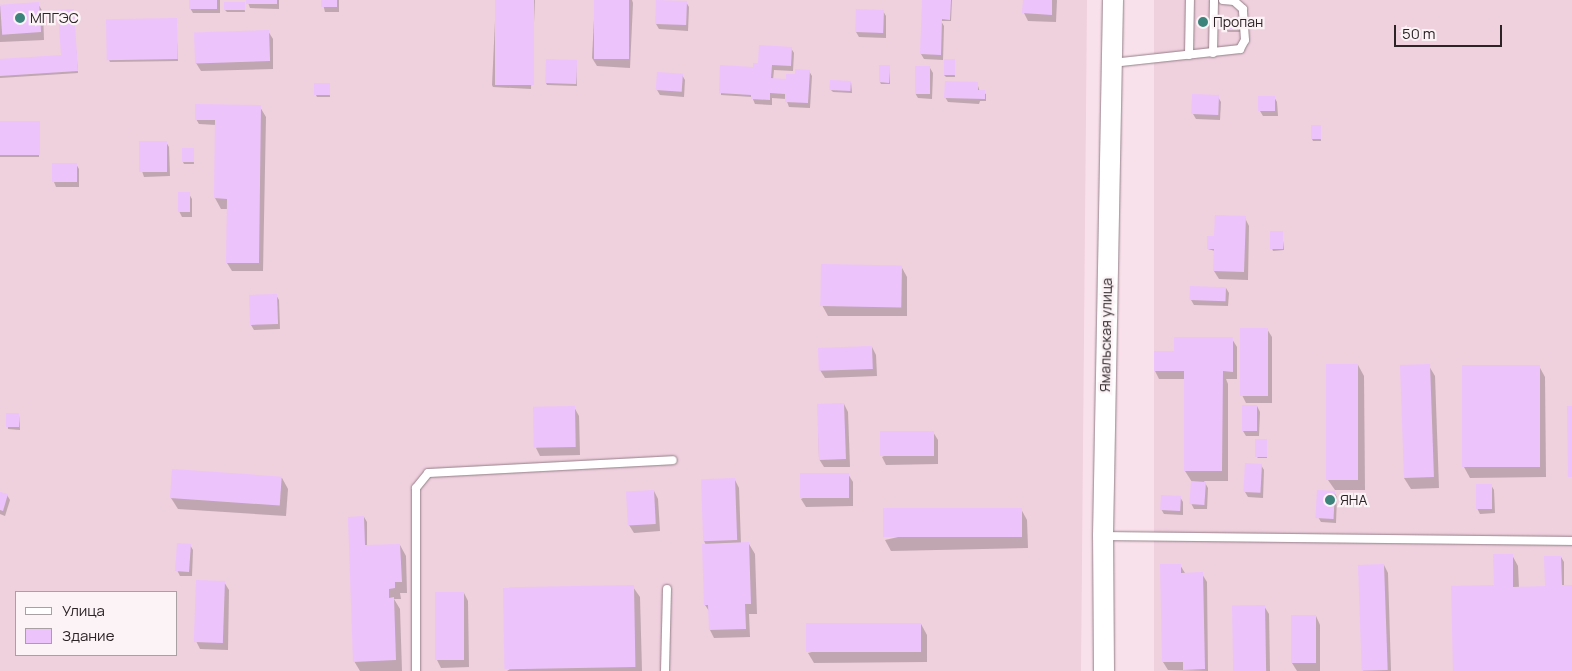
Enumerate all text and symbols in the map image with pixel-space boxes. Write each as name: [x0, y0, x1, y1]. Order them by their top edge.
place label: МПГЭС: [30, 10, 79, 26]
marker: МПГЭС: [14, 12, 26, 24]
place label: Пропан: [1213, 14, 1263, 30]
scale bar: [1397, 15, 1504, 47]
marker: Пропан: [1197, 16, 1209, 28]
text: 50 m: [1402, 23, 1436, 44]
street label: Ямальская улица: [1097, 278, 1115, 392]
place label: ЯНА: [1340, 492, 1367, 508]
marker: ЯНА: [1324, 494, 1336, 506]
legend: [15, 591, 178, 656]
text: Улица: [62, 600, 105, 621]
text: Здание: [62, 625, 114, 646]

